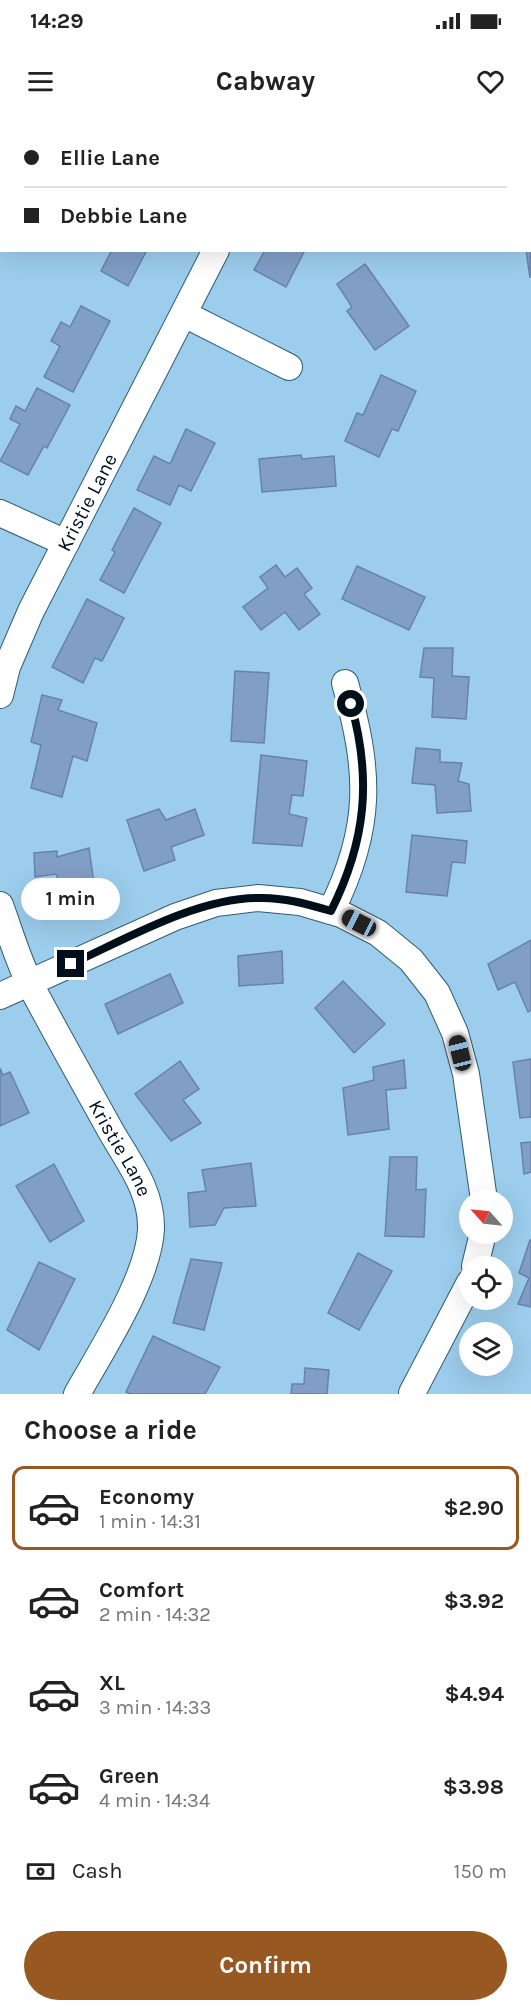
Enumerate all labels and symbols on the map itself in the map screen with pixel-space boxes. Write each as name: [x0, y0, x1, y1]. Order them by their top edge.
street label: Kristie Lane: [52, 449, 121, 555]
route start: [337, 690, 364, 717]
callout: 1 min: [22, 877, 121, 919]
car: [339, 907, 379, 939]
route end: [57, 950, 84, 977]
car: [447, 1033, 473, 1073]
street label: Kristie Lane: [84, 1096, 156, 1199]
north arrow: [459, 1190, 513, 1244]

